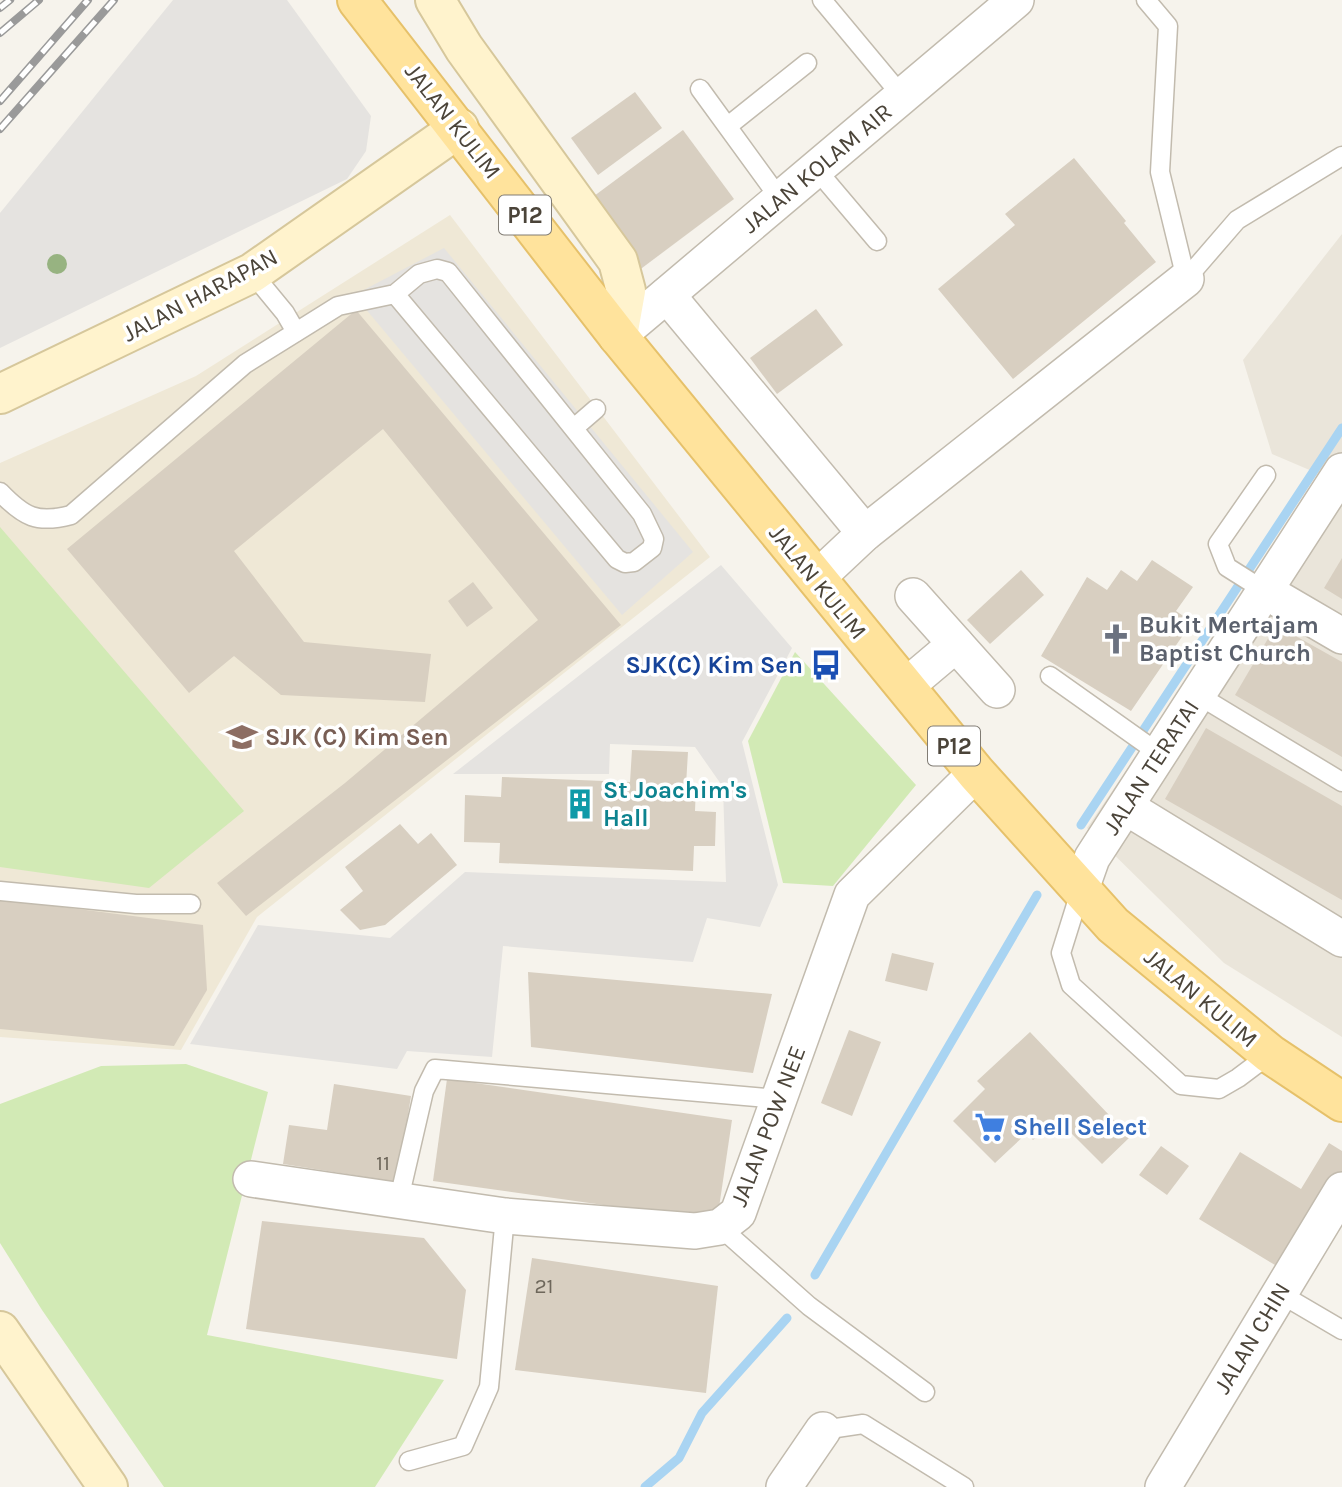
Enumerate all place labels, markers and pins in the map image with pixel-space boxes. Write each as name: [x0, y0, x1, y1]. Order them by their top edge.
place label: Bukit Mertajam Baptist Church: [1139, 611, 1319, 667]
church icon: Bukit Mertajam Baptist Church: [1099, 622, 1133, 656]
bus stop icon: SJK(C) Kim Sen: [809, 648, 843, 682]
place label: SJK(C) Kim Sen: [626, 651, 803, 679]
school or university icon: SJK (C) Kim Sen: [225, 720, 259, 754]
place label: SJK (C) Kim Sen: [265, 723, 449, 751]
place label: St Joachim's Hall: [603, 776, 747, 832]
building icon: St Joachim's Hall: [563, 787, 597, 821]
supermarket icon: Shell Select: [973, 1110, 1007, 1144]
place label: Shell Select: [1013, 1113, 1147, 1141]

